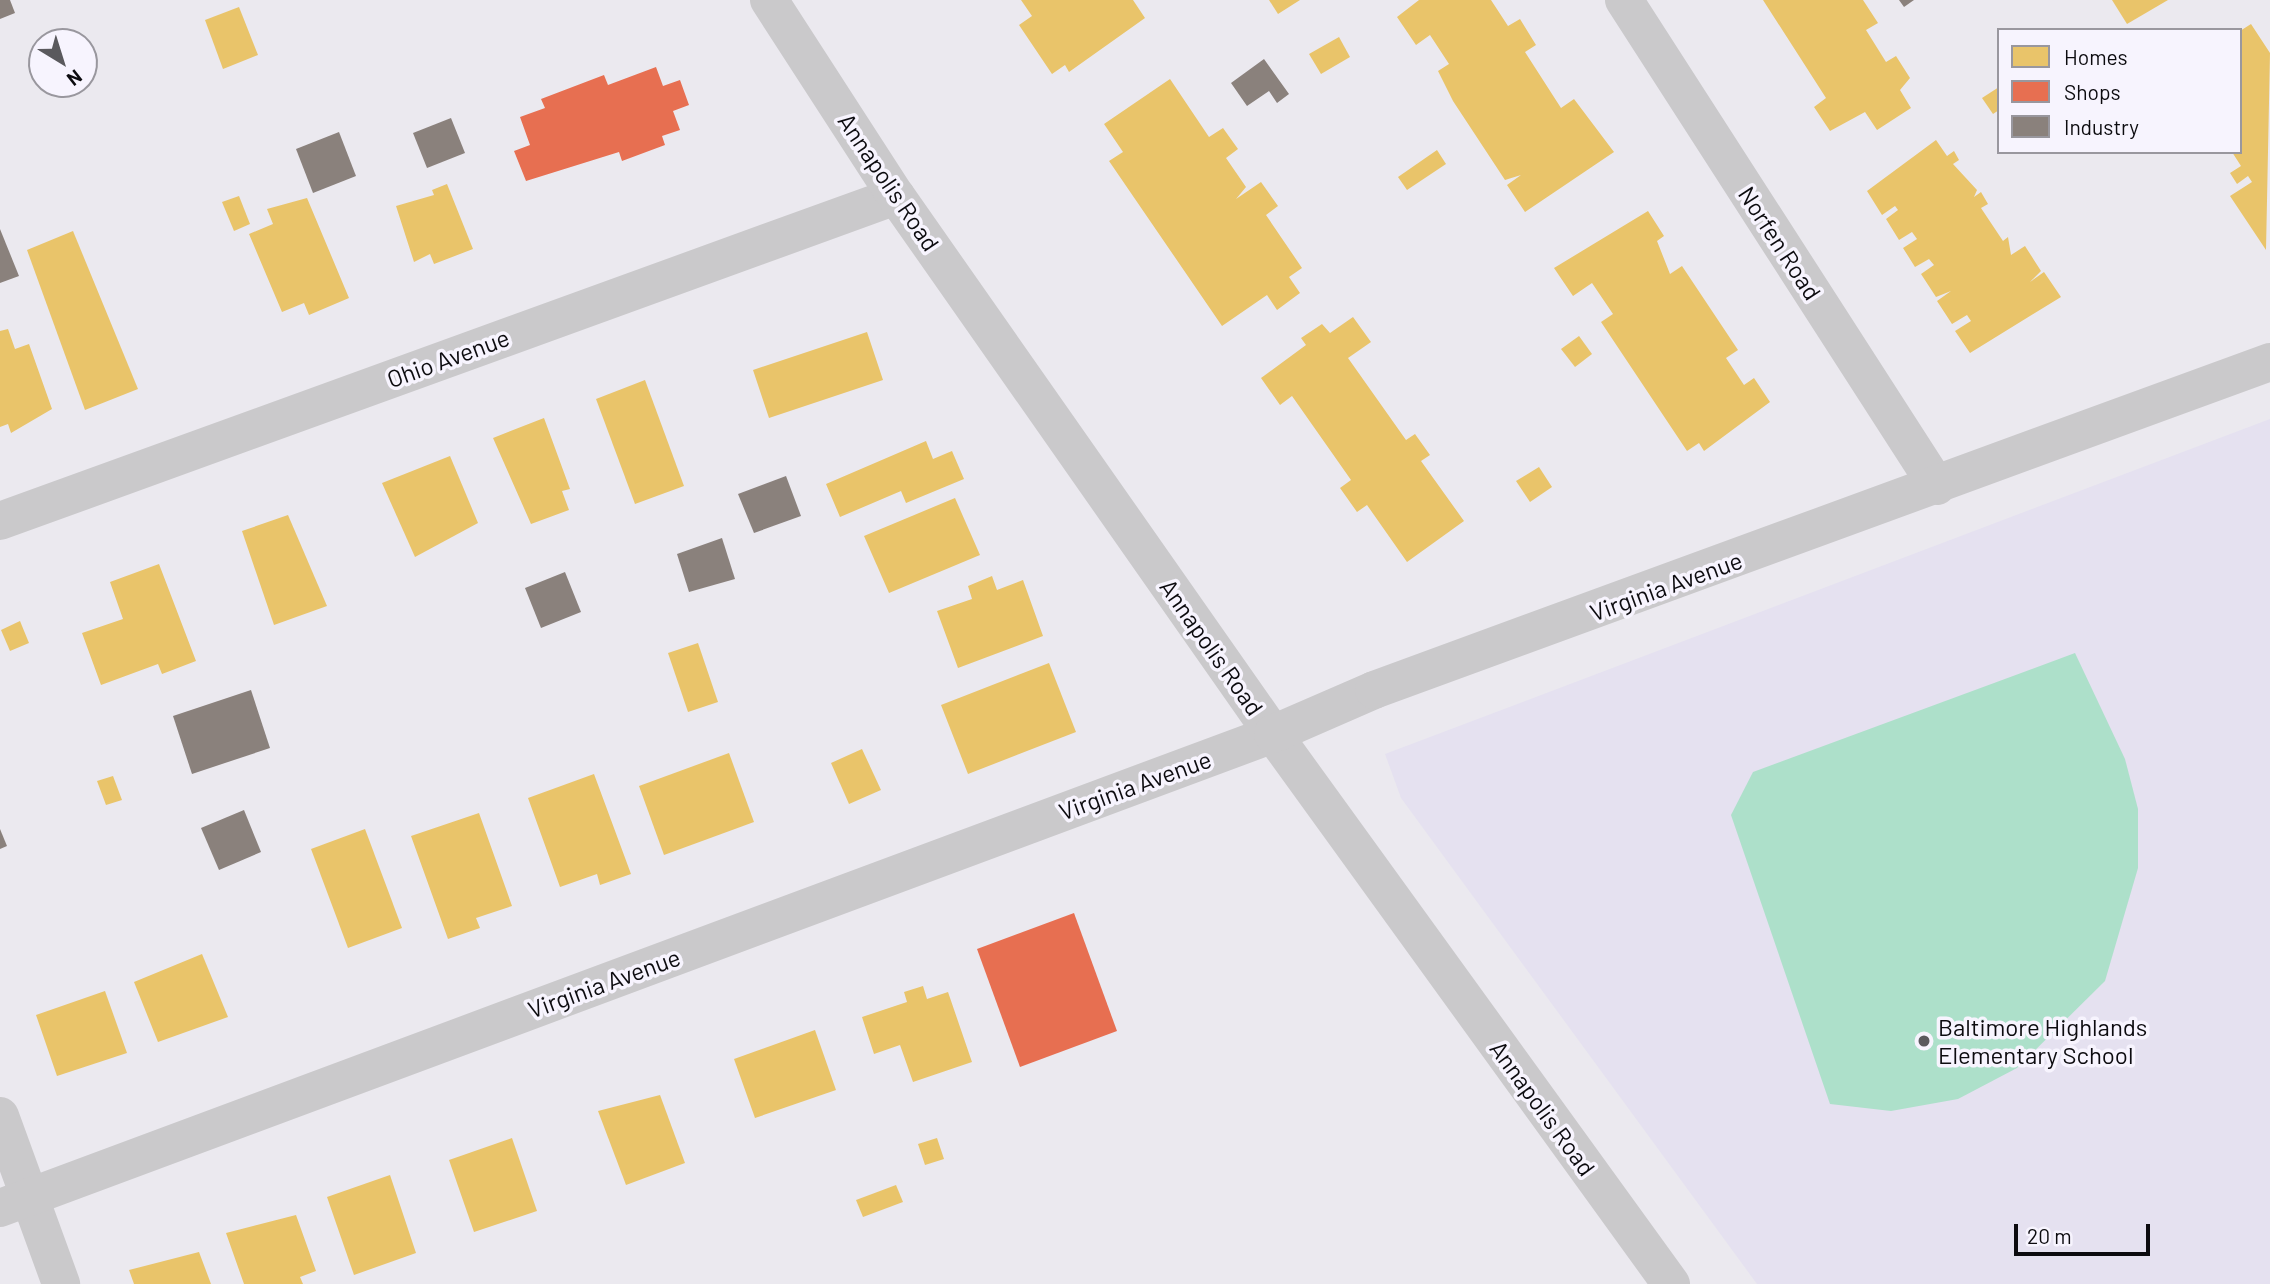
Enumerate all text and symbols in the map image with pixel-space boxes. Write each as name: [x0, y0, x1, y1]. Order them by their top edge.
north arrow: [28, 28, 98, 98]
legend: [1997, 28, 2242, 154]
text: Homes: [2064, 44, 2128, 69]
text: N: [63, 65, 87, 91]
text: Shops: [2064, 79, 2121, 104]
street label: Annapolis Road: [832, 108, 946, 256]
text: Industry: [2064, 114, 2139, 139]
street label: Norfen Road: [1733, 181, 1827, 305]
street label: Ohio Avenue: [383, 323, 513, 393]
street label: Virginia Avenue: [1586, 545, 1746, 627]
street label: Annapolis Road: [1154, 573, 1270, 721]
street label: Virginia Avenue: [1055, 744, 1215, 826]
street label: Virginia Avenue: [524, 942, 684, 1024]
place label: Baltimore Highlands Elementary School: [1938, 1013, 2147, 1069]
marker: Baltimore Highlands Elementary School: [1916, 1033, 1932, 1049]
street label: Annapolis Road: [1484, 1035, 1602, 1181]
scale bar: [2018, 1210, 2154, 1254]
text: 20 m: [2027, 1223, 2072, 1248]

